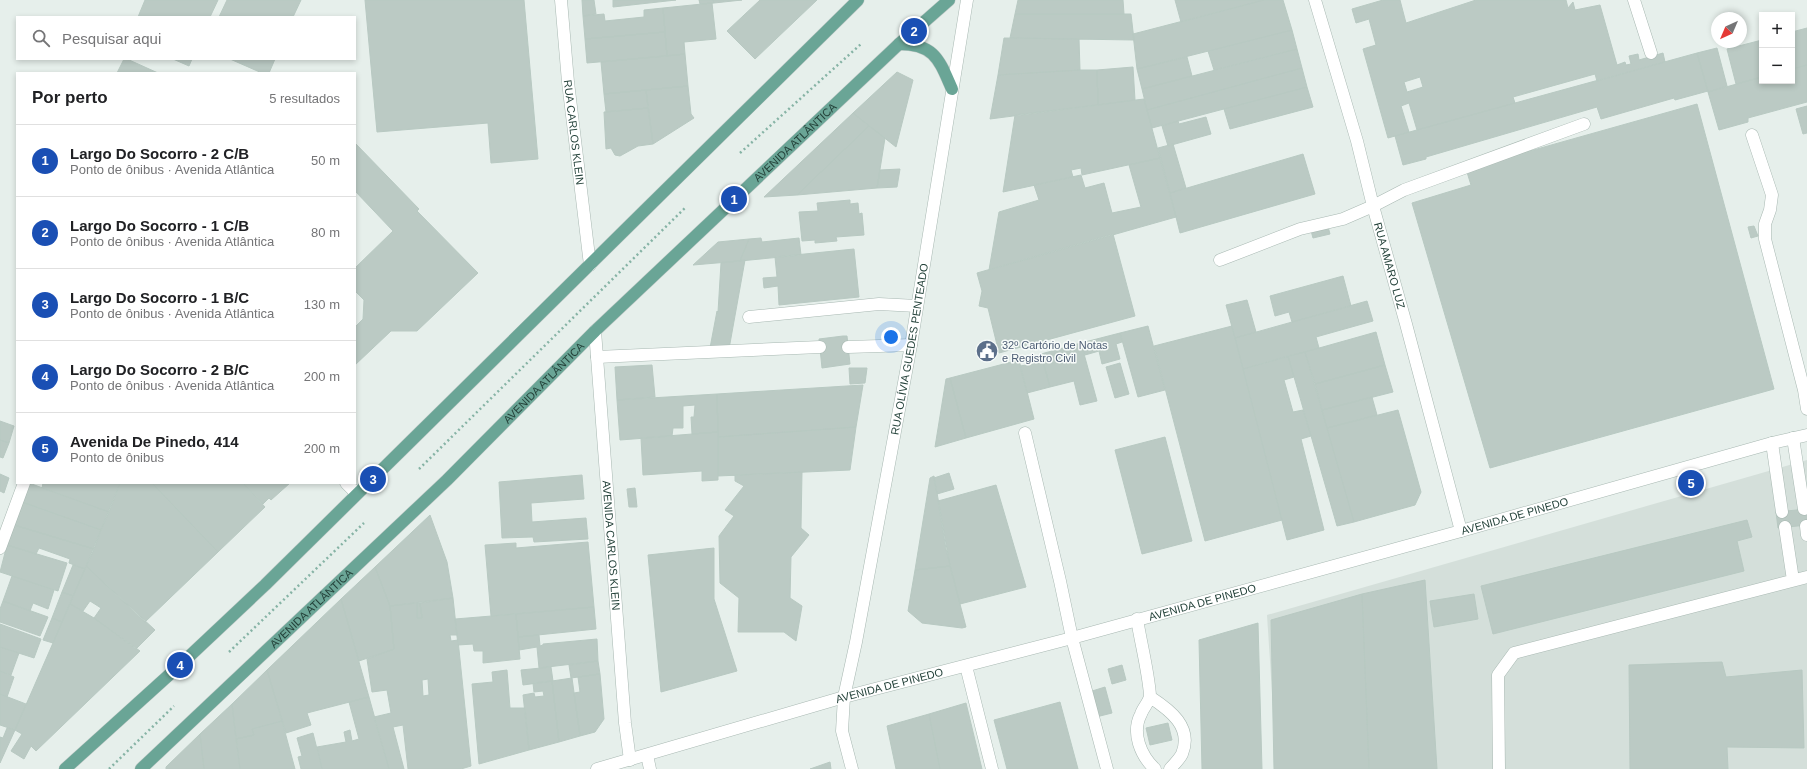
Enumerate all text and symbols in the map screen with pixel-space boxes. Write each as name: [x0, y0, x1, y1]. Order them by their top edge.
north arrow: [1711, 12, 1747, 48]
map controls: [1759, 12, 1795, 84]
button: +: [1759, 12, 1795, 48]
search box: [16, 16, 356, 60]
pin: 2: [901, 16, 927, 46]
icon: search: [30, 27, 52, 49]
text: Pesquisar aqui: [62, 30, 161, 47]
button: −: [1759, 48, 1795, 84]
street label: RUA CARLOS KLEIN: [562, 79, 586, 186]
text: Por perto: [32, 88, 108, 107]
text: 5 resultados: [269, 91, 340, 106]
street label: AVENIDA ATLÂNTICA: [751, 100, 839, 184]
text: Largo Do Socorro - 2 C/B: [70, 145, 249, 162]
text: 1: [41, 153, 49, 168]
text: 50 m: [311, 153, 340, 168]
text: Ponto de ônibus · Avenida Atlântica: [70, 162, 274, 177]
pin: 1: [721, 184, 747, 214]
text: Largo Do Socorro - 1 C/B: [70, 217, 249, 234]
street label: RUA AMARO LUZ: [1372, 221, 1408, 311]
text: 2: [41, 225, 49, 240]
text: 80 m: [311, 225, 340, 240]
text: Ponto de ônibus · Avenida Atlântica: [70, 234, 274, 249]
street label: RUA OLÍVIA GUEDES PENTEADO: [888, 262, 930, 436]
text: Largo Do Socorro - 1 B/C: [70, 289, 249, 306]
text: 3: [41, 297, 49, 312]
text: 130 m: [304, 297, 340, 312]
text: Ponto de ônibus · Avenida Atlântica: [70, 306, 274, 321]
your location: [881, 327, 901, 347]
public building icon: 32º Cartório de Notas e Registro Civil: [974, 338, 1000, 364]
street label: AVENIDA ATLÂNTICA: [501, 339, 587, 426]
place label: 32º Cartório de Notas e Registro Civil: [1002, 339, 1108, 364]
text: Largo Do Socorro - 2 B/C: [70, 361, 249, 378]
text: 4: [41, 369, 49, 384]
text: 200 m: [304, 369, 340, 384]
text: Ponto de ônibus · Avenida Atlântica: [70, 378, 274, 393]
text: Avenida De Pinedo, 414: [70, 433, 239, 450]
text: 5: [41, 441, 49, 456]
text: 200 m: [304, 441, 340, 456]
text: Ponto de ônibus: [70, 450, 164, 465]
pin: 3: [360, 464, 386, 494]
pin: 5: [1678, 468, 1704, 498]
street label: AVENIDA CARLOS KLEIN: [600, 480, 622, 611]
street label: AVENIDA DE PINEDO: [1460, 495, 1570, 537]
street label: AVENIDA ATLÂNTICA: [267, 566, 355, 650]
street label: AVENIDA DE PINEDO: [1147, 582, 1258, 623]
pin: 4: [167, 650, 193, 680]
street label: AVENIDA DE PINEDO: [834, 666, 945, 705]

